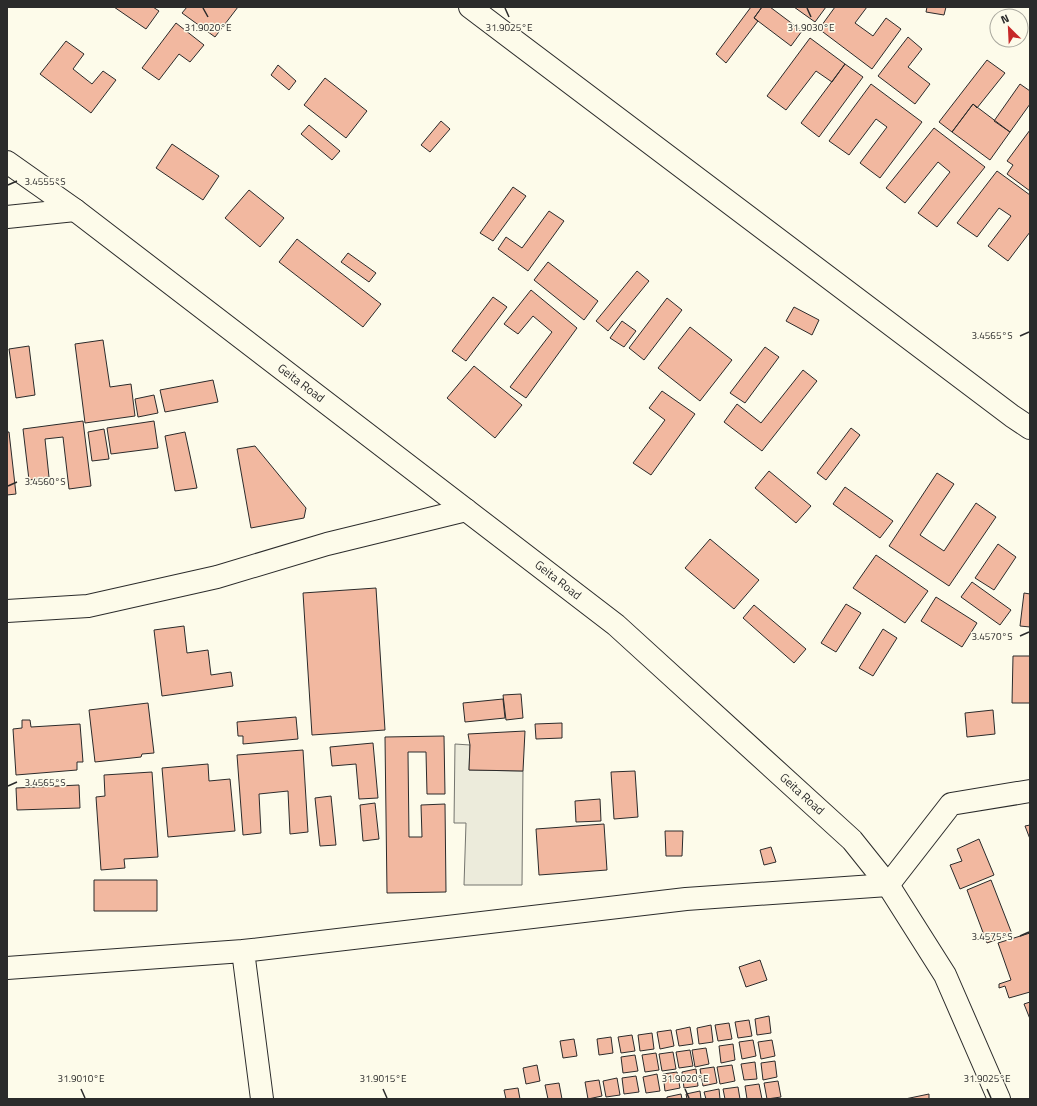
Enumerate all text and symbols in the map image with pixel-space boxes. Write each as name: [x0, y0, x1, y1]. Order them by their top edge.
north arrow: [989, 8, 1029, 48]
text: N: [998, 10, 1012, 28]
text: 31.9020°E: [185, 20, 232, 35]
text: 31.9025°E: [486, 20, 533, 35]
text: 31.9030°E: [788, 20, 835, 35]
text: 3.4555°S: [24, 174, 66, 189]
text: 3.4565°S: [971, 328, 1013, 343]
street label: Geita Road: [274, 358, 329, 407]
text: 3.4560°S: [24, 474, 66, 489]
street label: Geita Road: [531, 555, 586, 604]
text: 3.4570°S: [971, 629, 1013, 644]
street label: Geita Road: [776, 768, 829, 819]
text: 3.4565°S: [24, 775, 66, 790]
text: 3.4575°S: [971, 929, 1013, 944]
text: 31.9010°E: [58, 1071, 105, 1086]
text: 31.9015°E: [360, 1071, 407, 1086]
text: 31.9020°E: [662, 1071, 709, 1086]
text: 31.9025°E: [964, 1071, 1011, 1086]

